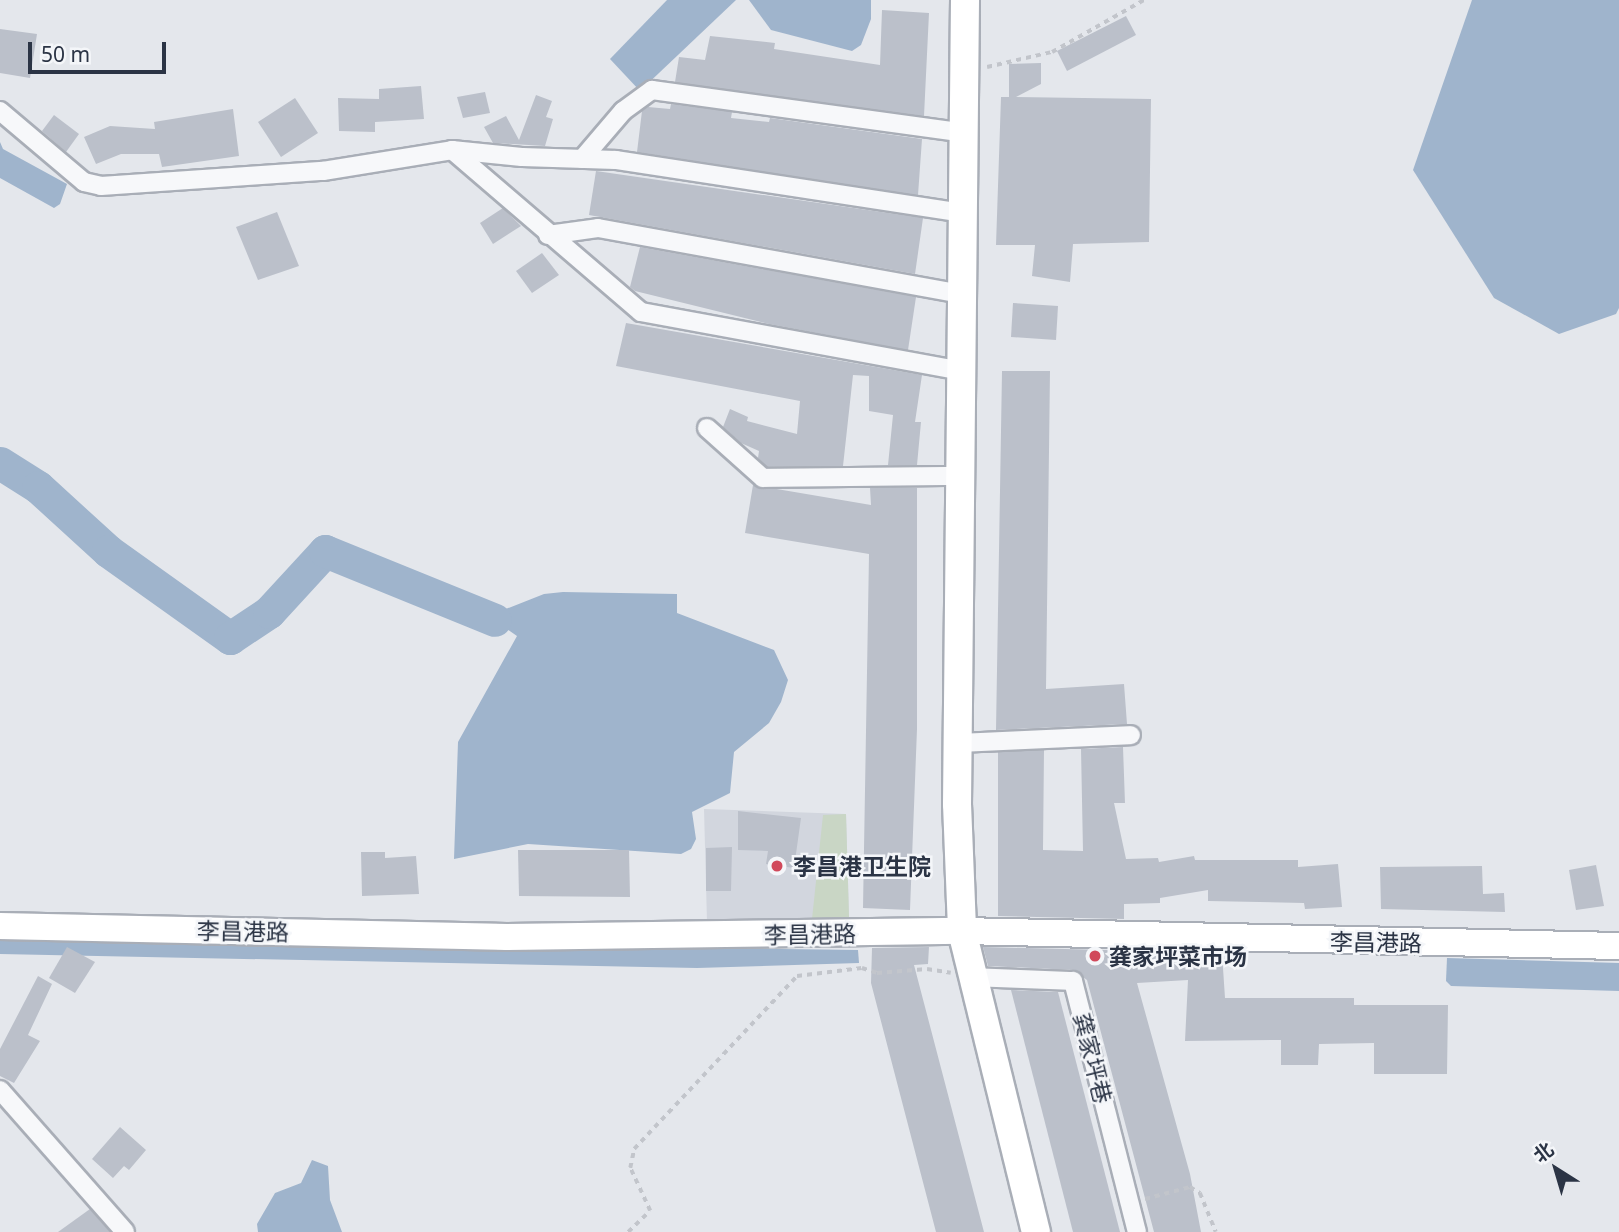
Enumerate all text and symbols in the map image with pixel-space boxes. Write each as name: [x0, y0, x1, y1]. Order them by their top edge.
scale bar: [32, 28, 170, 72]
text: 50 m: [41, 40, 90, 68]
place label: 李昌港卫生院: [793, 852, 931, 880]
marker: 李昌港卫生院: [767, 856, 787, 876]
street label: 李昌港路: [197, 916, 289, 946]
street label: 李昌港路: [764, 919, 856, 949]
street label: 李昌港路: [1330, 927, 1422, 957]
place label: 龚家坪菜市场: [1109, 942, 1247, 970]
marker: 龚家坪菜市场: [1087, 948, 1103, 964]
street label: 龚家坪巷: [1068, 1010, 1118, 1106]
north arrow: [1521, 1134, 1591, 1204]
text: 北: [1528, 1136, 1559, 1168]

